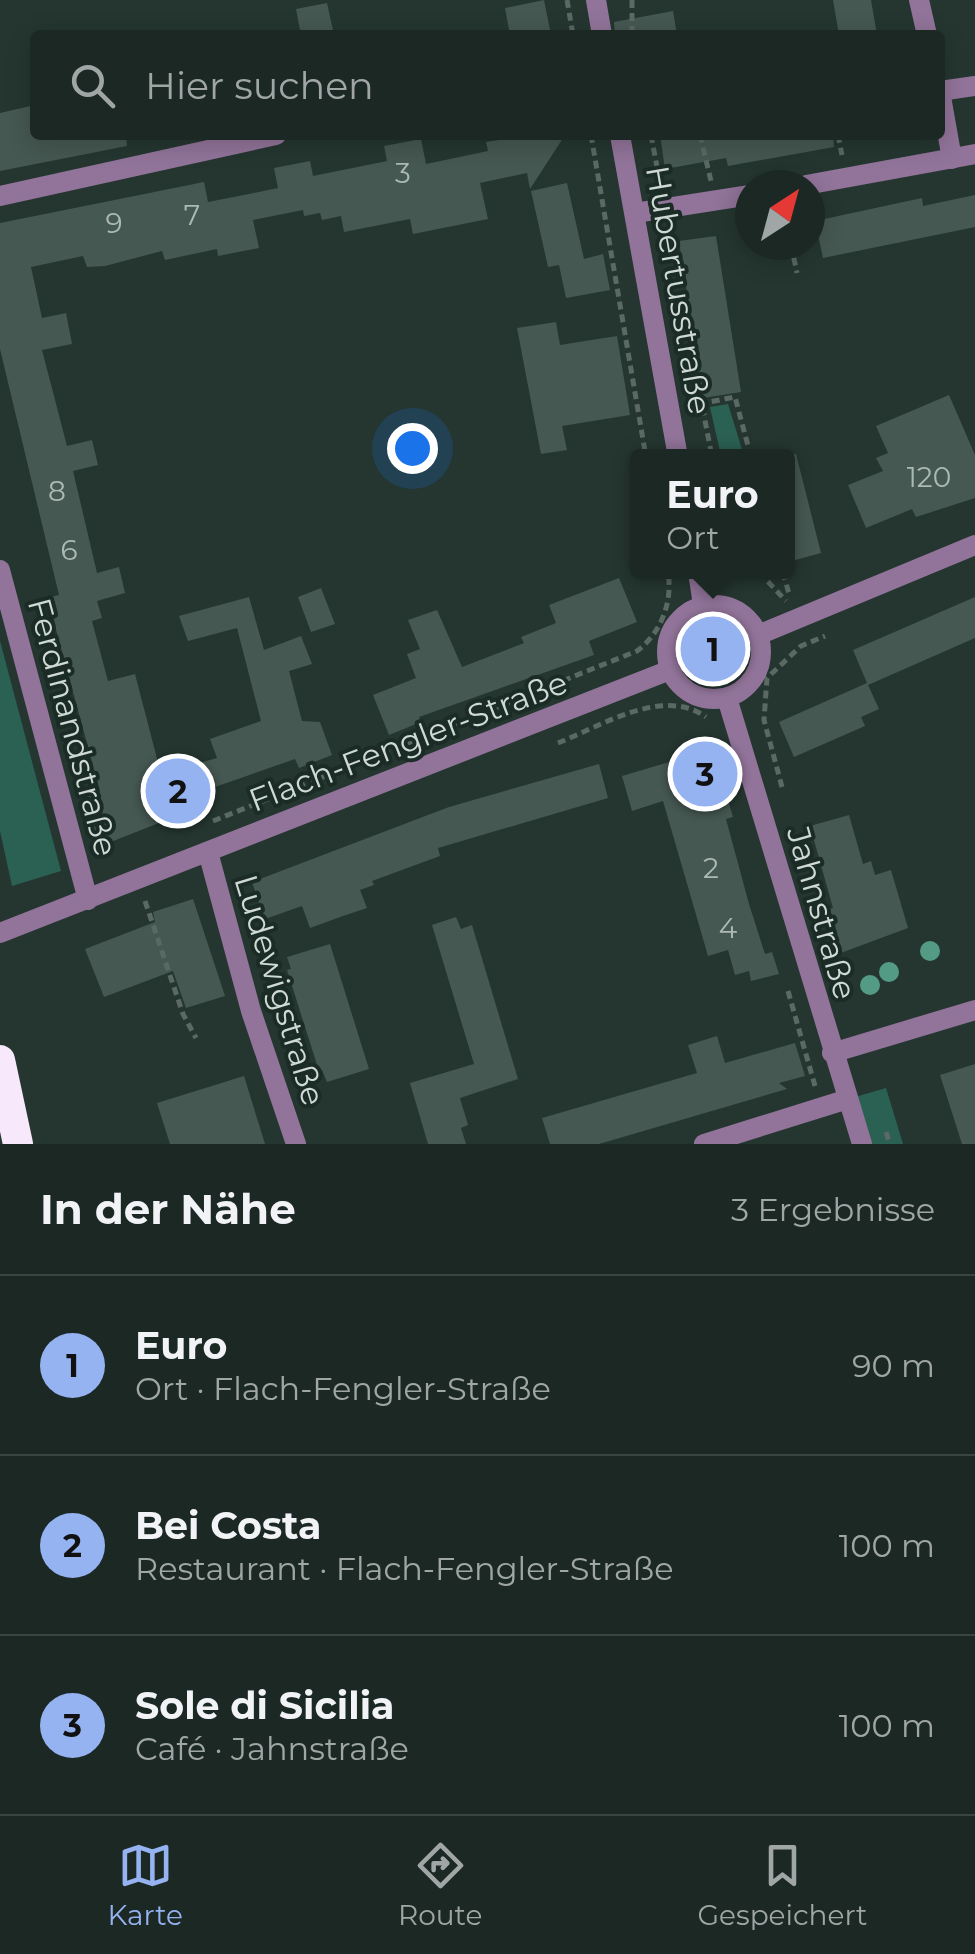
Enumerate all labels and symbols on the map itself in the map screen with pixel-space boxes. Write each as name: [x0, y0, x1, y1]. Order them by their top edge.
house number: 3: [395, 156, 411, 190]
street label: Hubertusstraße: [638, 163, 720, 417]
north arrow: [735, 170, 825, 260]
house number: 7: [184, 198, 200, 232]
house number: 9: [105, 206, 123, 240]
your location: [387, 423, 438, 474]
house number: 120: [907, 460, 951, 494]
house number: 8: [48, 474, 66, 508]
house number: 6: [60, 533, 78, 567]
street label: Ferdinandstraße: [20, 594, 126, 860]
pin: 1: [680, 612, 746, 686]
street label: Flach-Fengler-Straße: [243, 662, 573, 820]
pin: 3: [672, 736, 738, 812]
pin: 2: [146, 754, 210, 828]
street label: Jahnstraße: [778, 821, 865, 1004]
house number: 2: [703, 851, 719, 885]
street label: Ludewigstraße: [226, 870, 334, 1110]
house number: 4: [719, 911, 738, 945]

